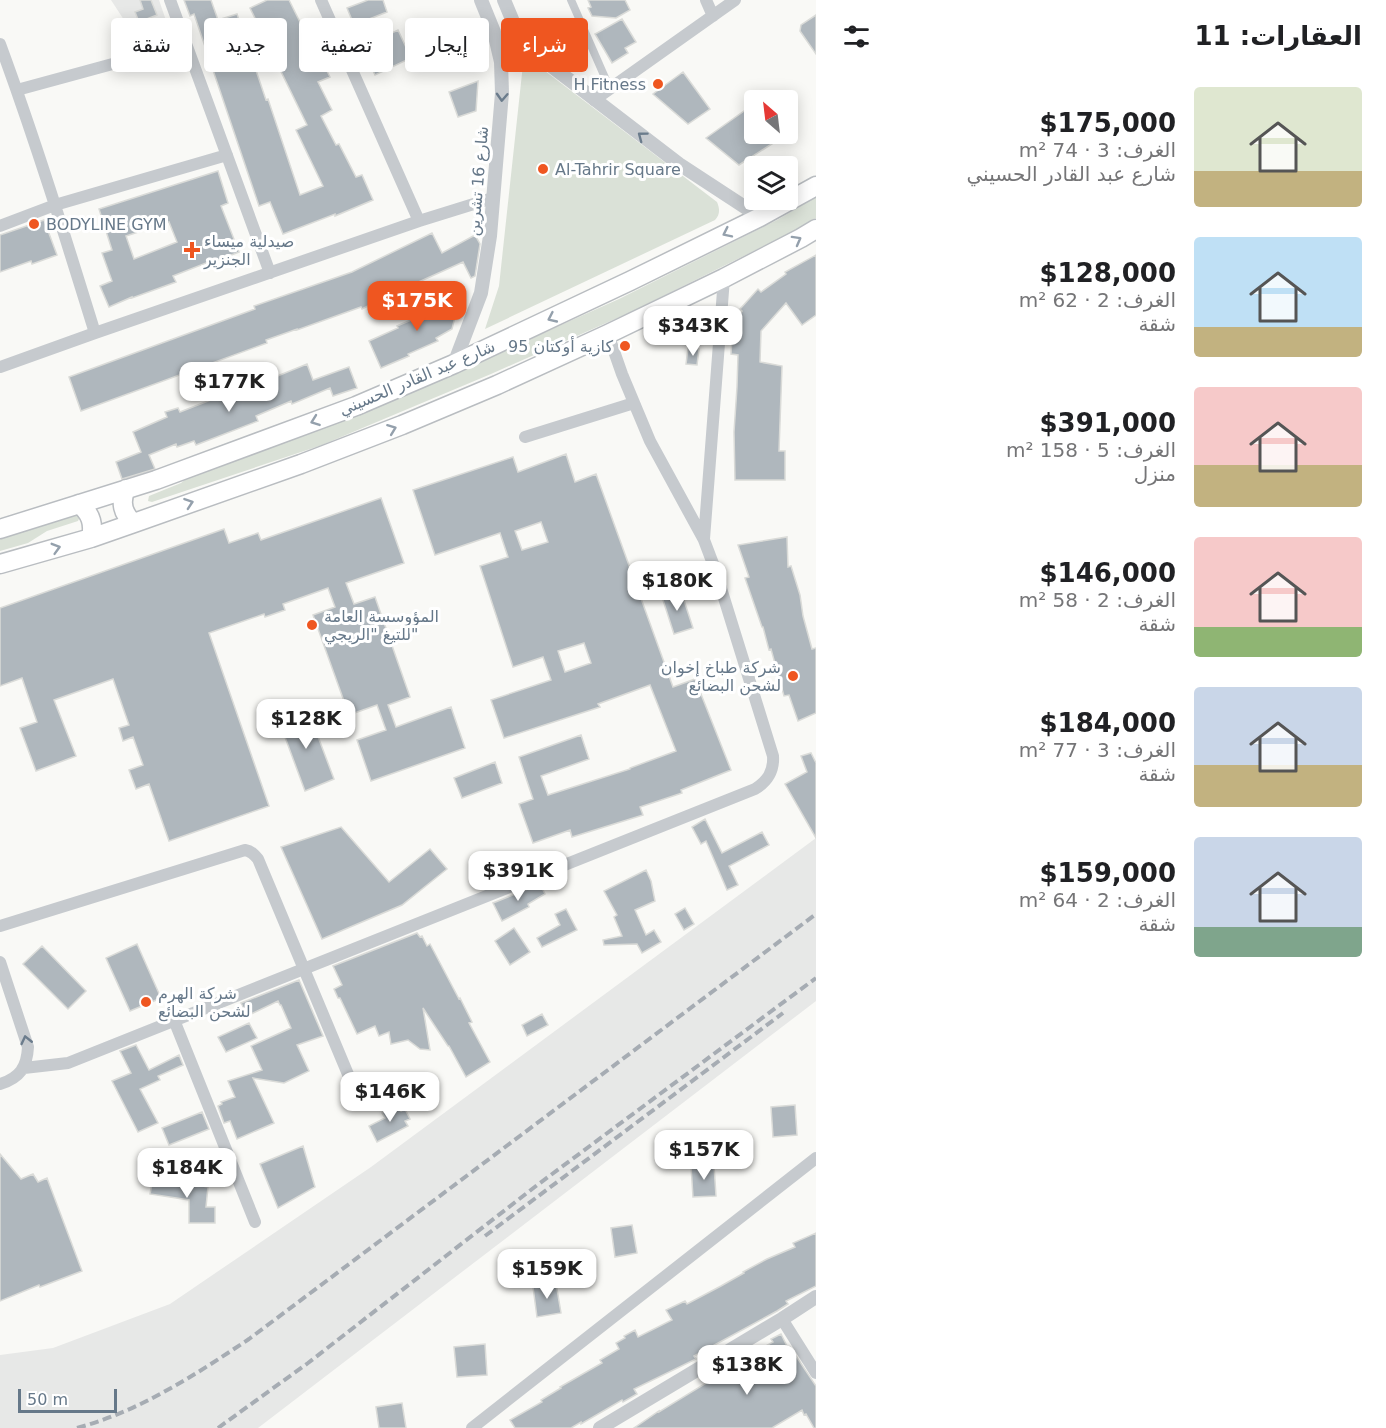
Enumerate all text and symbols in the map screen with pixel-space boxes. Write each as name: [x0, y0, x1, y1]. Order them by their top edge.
chip: شقة: [111, 18, 192, 72]
chip: جديد: [204, 18, 287, 72]
chip: تصفية: [299, 18, 393, 72]
chip: إيجار: [405, 18, 489, 72]
chip: شراء: [501, 18, 588, 72]
icon: filters: [840, 20, 873, 53]
text: العقارات: 11: [1195, 21, 1362, 51]
place label: H Fitness: [573, 75, 646, 94]
marker: H Fitness: [651, 77, 665, 91]
north arrow: [744, 90, 798, 144]
map controls: [744, 90, 798, 210]
one-way arrow: [495, 92, 508, 101]
text: $175,000: [1039, 108, 1176, 138]
icon: home: [1242, 111, 1314, 183]
street label: شارع 16 تشرين: [464, 125, 493, 237]
one-way arrow: [638, 133, 649, 144]
text: الغرف: 3 · 74 m²: [1019, 138, 1176, 162]
button: layers: [744, 156, 798, 210]
place label: Al-Tahrir Square: [555, 160, 681, 179]
marker: Al-Tahrir Square: [536, 162, 550, 176]
text: شارع عبد القادر الحسيني: [966, 162, 1176, 186]
place label: BODYLINE GYM: [46, 215, 166, 234]
marker: BODYLINE GYM: [27, 217, 41, 231]
one-way arrow: [723, 225, 734, 237]
place label: صيدلية ميساء الجنزير: [203, 232, 294, 270]
one-way arrow: [791, 236, 801, 247]
marker: صيدلية ميساء الجنزير: [185, 243, 199, 257]
text: $128,000: [1039, 258, 1176, 288]
icon: home: [1242, 261, 1314, 333]
pin: $175K: [375, 281, 459, 332]
text: $175K: [381, 288, 453, 312]
text: الغرف: 2 · 62 m²: [1019, 288, 1176, 312]
pin: $343K: [651, 306, 735, 357]
one-way arrow: [547, 311, 558, 323]
text: شقة: [1138, 312, 1176, 336]
text: $343K: [657, 313, 729, 337]
place label: كازية أوكتان 95: [508, 336, 613, 357]
street label: شارع عبد القادر الحسيني: [336, 337, 498, 420]
marker: كازية أوكتان 95: [618, 339, 632, 353]
pin: $177K: [187, 362, 271, 413]
text: $177K: [193, 369, 265, 393]
text: $391,000: [1039, 408, 1176, 438]
icon: home: [1242, 411, 1314, 483]
one-way arrow: [311, 413, 321, 426]
one-way arrow: [386, 424, 397, 436]
text: الغرف: 5 · 158 m²: [1006, 438, 1176, 462]
text: منزل: [1134, 462, 1176, 486]
one-way arrow: [183, 498, 194, 511]
one-way arrow: [50, 543, 61, 555]
text: $146,000: [1039, 558, 1176, 588]
pin: $180K: [635, 561, 719, 612]
icon: home: [1242, 561, 1314, 633]
text: $180K: [641, 568, 713, 592]
text: الغرف: 2 · 58 m²: [1019, 588, 1176, 612]
place label: المؤوسسة العامة للتيغ "الريجي": [324, 607, 439, 645]
text: شقة: [1138, 612, 1176, 636]
marker: المؤوسسة العامة للتيغ "الريجي": [305, 618, 319, 632]
place label: شركة طباخ إخوان لشحن البضائع: [661, 658, 781, 696]
marker: شركة طباخ إخوان لشحن البضائع: [786, 669, 800, 683]
pin: $128K: [264, 699, 348, 750]
text: $128K: [270, 706, 342, 730]
text: $184,000: [1039, 708, 1176, 738]
icon: home: [1242, 711, 1314, 783]
text: الغرف: 3 · 77 m²: [1019, 738, 1176, 762]
text: شقة: [1138, 762, 1176, 786]
pin: $391K: [476, 851, 560, 902]
text: $391K: [482, 858, 554, 882]
text: $159,000: [1039, 858, 1176, 888]
icon: home: [1242, 861, 1314, 933]
text: الغرف: 2 · 64 m²: [1019, 888, 1176, 912]
text: شقة: [1138, 912, 1176, 936]
place label: شركة الهرم لشحن البضائع: [158, 984, 251, 1022]
marker: شركة الهرم لشحن البضائع: [139, 995, 153, 1009]
one-way arrow: [20, 1035, 33, 1045]
pin: $146K: [348, 1072, 432, 1123]
text: $146K: [354, 1079, 426, 1103]
pin: $157K: [662, 1130, 746, 1181]
text: $157K: [668, 1137, 740, 1161]
pin: $184K: [145, 1148, 229, 1199]
text: $184K: [151, 1155, 223, 1179]
pin: $159K: [505, 1249, 589, 1300]
text: $159K: [511, 1256, 583, 1280]
pin: $138K: [705, 1345, 789, 1396]
text: $138K: [711, 1352, 783, 1376]
scale bar: [18, 1386, 117, 1414]
text: 50 m: [27, 1390, 68, 1409]

